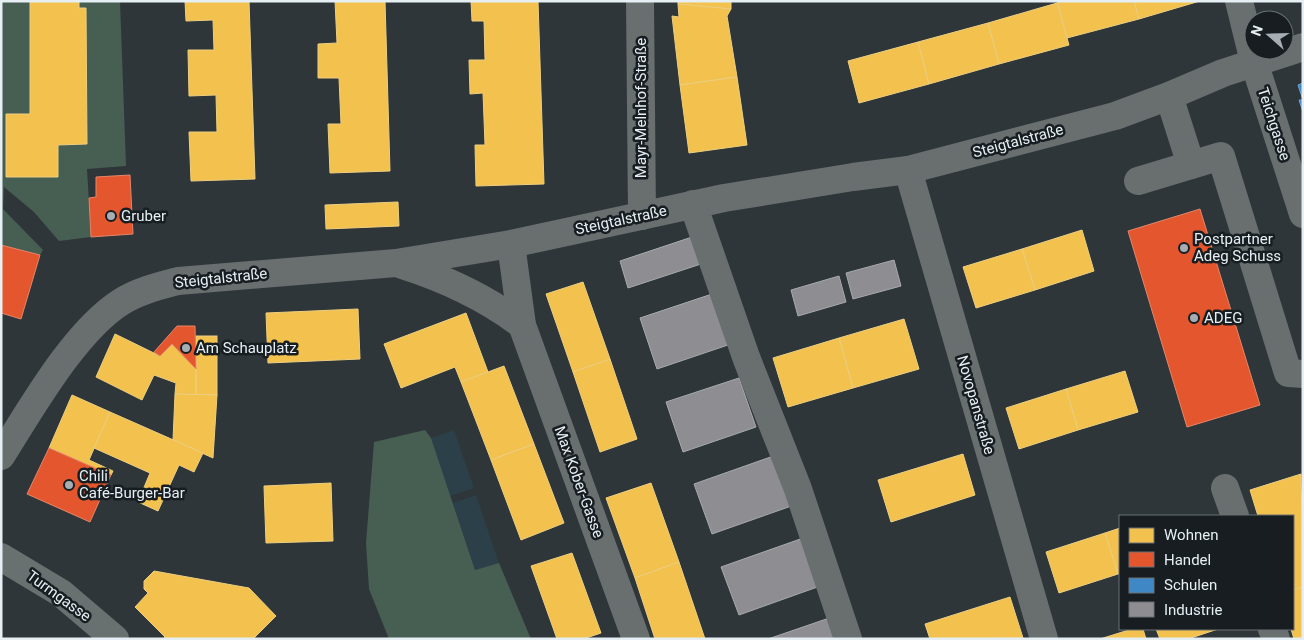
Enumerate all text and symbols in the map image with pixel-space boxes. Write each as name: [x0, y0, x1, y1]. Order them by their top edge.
north arrow: [1244, 10, 1294, 60]
text: N: [1248, 23, 1266, 38]
street label: Mayr-Melnhof-Straße: [632, 38, 650, 178]
street label: Teichgasse: [1254, 85, 1294, 163]
street label: Steigtalstraße: [971, 120, 1065, 162]
street label: Steigtalstraße: [574, 202, 668, 238]
place label: Gruber: [121, 207, 166, 225]
marker: Gruber: [105, 210, 117, 222]
place label: Postpartner Adeg Schuss: [1194, 230, 1281, 265]
marker: Postpartner Adeg Schuss: [1178, 242, 1190, 254]
street label: Steigtalstraße: [174, 264, 268, 292]
place label: ADEG: [1204, 309, 1242, 327]
marker: ADEG: [1188, 312, 1200, 324]
place label: Am Schauplatz: [196, 339, 297, 357]
marker: Am Schauplatz: [180, 342, 192, 354]
street label: Novopanstraße: [953, 353, 999, 457]
street label: Max Kober-Gasse: [550, 424, 608, 540]
place label: Chili Café-Burger-Bar: [79, 467, 185, 502]
marker: Chili Café-Burger-Bar: [63, 479, 75, 491]
legend: [1119, 515, 1294, 630]
text: Wohnen: [1164, 526, 1218, 544]
text: Handel: [1164, 551, 1211, 569]
street label: Turmgasse: [23, 567, 95, 625]
text: Schulen: [1164, 576, 1217, 594]
text: Industrie: [1164, 601, 1222, 619]

